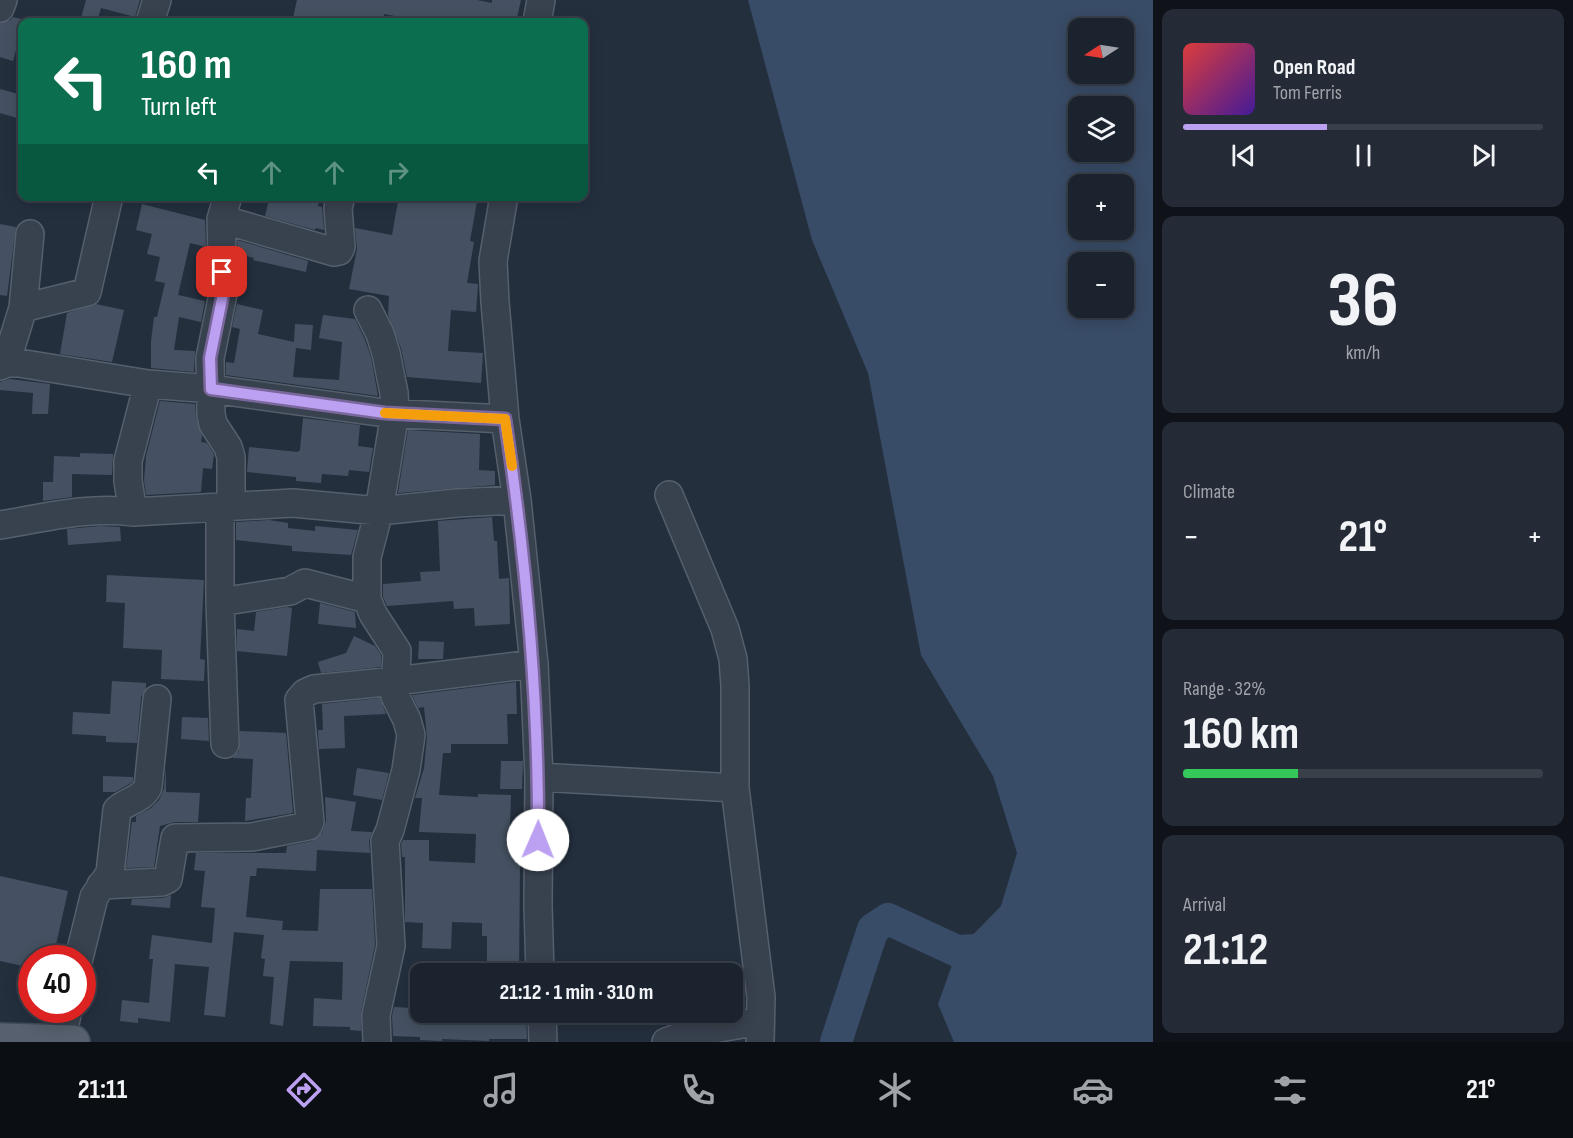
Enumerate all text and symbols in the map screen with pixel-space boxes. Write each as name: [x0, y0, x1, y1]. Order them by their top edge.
north arrow: [1068, 18, 1134, 84]
map controls: [1068, 18, 1134, 318]
text: 160 m: [141, 40, 232, 91]
icon: left: [42, 42, 120, 120]
text: Open Road: [1273, 54, 1355, 81]
text: Tom Ferris: [1273, 81, 1342, 105]
text: Turn left: [141, 91, 217, 123]
button: layers: [1068, 96, 1134, 162]
icon: previous: [1227, 139, 1260, 172]
icon: pause: [1347, 139, 1380, 172]
icon: next: [1467, 139, 1500, 172]
icon: left: [192, 156, 225, 189]
icon: ahead: [255, 156, 288, 189]
icon: ahead: [318, 156, 351, 189]
icon: right: [381, 156, 414, 189]
button: +: [1068, 174, 1134, 240]
pin: [196, 246, 247, 297]
button: −: [1068, 252, 1134, 318]
icon: arrive: [205, 255, 238, 288]
text: 36: [1327, 255, 1399, 348]
text: km/h: [1346, 341, 1380, 365]
text: Climate: [1183, 480, 1235, 504]
text: 21°: [1339, 510, 1387, 565]
text: −: [1183, 517, 1199, 557]
text: +: [1527, 517, 1543, 557]
text: Range · 32%: [1183, 677, 1266, 701]
text: 160 km: [1183, 707, 1299, 762]
position arrow: [506, 808, 570, 872]
text: Arrival: [1183, 893, 1226, 917]
text: 21:12: [1183, 923, 1268, 978]
speed limit sign: 40: [18, 945, 96, 1023]
text: 21:12 · 1 min · 310 m: [500, 979, 653, 1006]
icon: directions: [283, 1069, 325, 1111]
icon: music: [480, 1069, 522, 1111]
icon: phone: [677, 1069, 719, 1111]
icon: climate: [874, 1069, 916, 1111]
icon: car: [1072, 1069, 1114, 1111]
icon: filters: [1269, 1069, 1311, 1111]
text: 21:11: [78, 1074, 127, 1106]
text: 21°: [1466, 1074, 1495, 1106]

